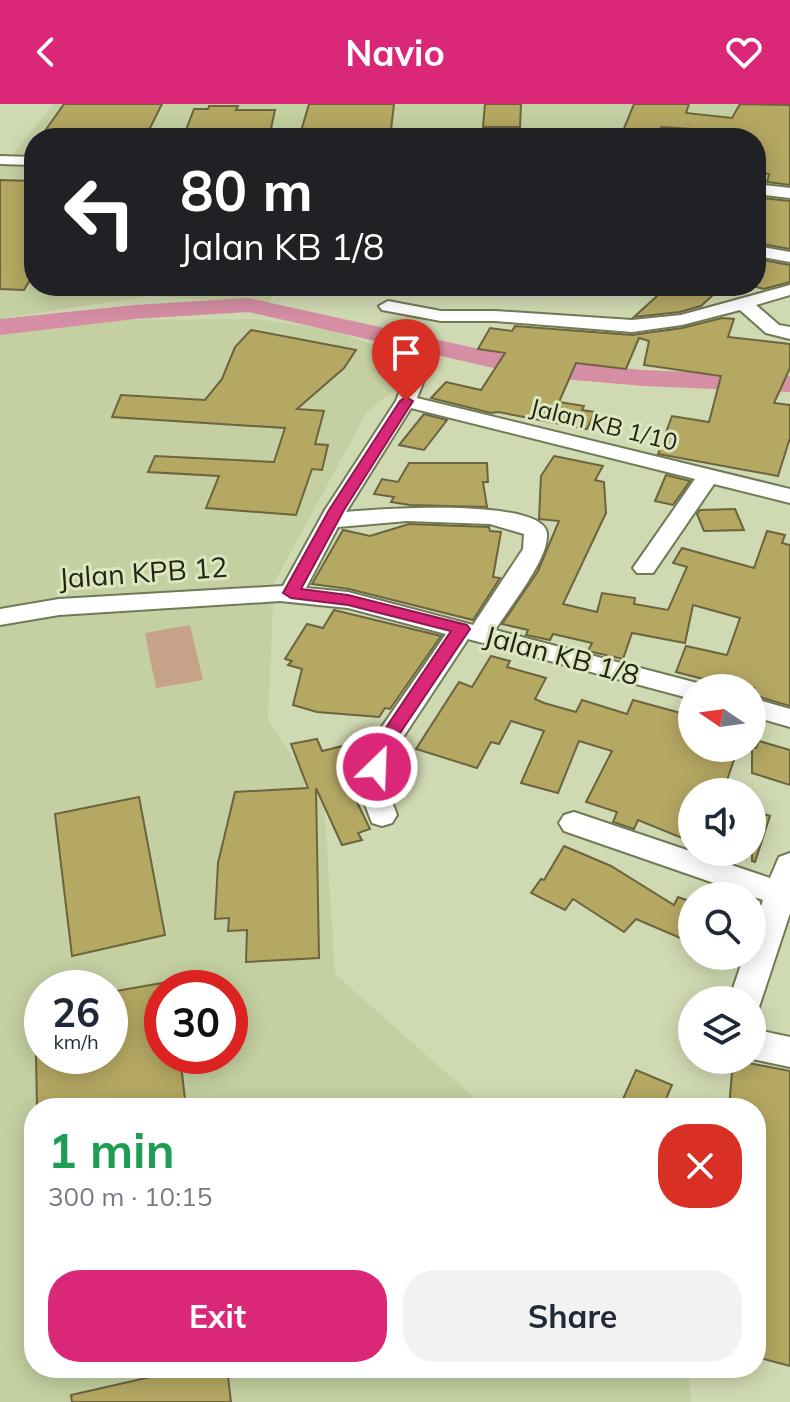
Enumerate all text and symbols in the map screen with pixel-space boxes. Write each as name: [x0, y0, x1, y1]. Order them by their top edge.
icon: back: [24, 30, 68, 74]
text: Navio: [345, 30, 445, 75]
icon: heart: [722, 30, 766, 74]
text: 80 m: [180, 155, 313, 225]
icon: left: [48, 160, 152, 264]
text: Jalan KB 1/8: [180, 224, 384, 269]
pin: [372, 319, 440, 401]
icon: arrive: [384, 331, 428, 375]
street label: Jalan KB 1/10: [527, 391, 681, 457]
street label: Jalan KPB 12: [57, 549, 229, 595]
street label: Jalan KB 1/8: [481, 618, 643, 692]
north arrow: [678, 674, 766, 762]
map controls: [678, 674, 766, 1074]
position arrow: [335, 725, 419, 809]
button: sound: [678, 778, 766, 866]
button: search: [678, 882, 766, 970]
speed limit sign: 30: [144, 970, 248, 1074]
button: layers: [678, 986, 766, 1074]
text: 26: [52, 987, 100, 1037]
text: km/h: [53, 1029, 99, 1054]
text: 1 min: [48, 1120, 175, 1180]
button: close: [658, 1124, 742, 1208]
text: 300 m · 10:15: [48, 1180, 212, 1213]
button: Exit: [48, 1270, 387, 1362]
button: Share: [403, 1270, 742, 1362]

